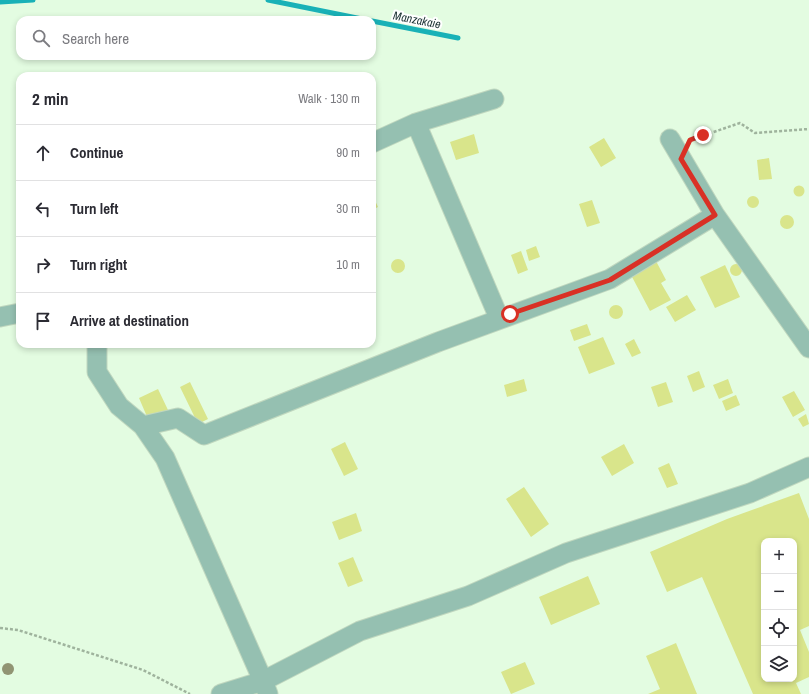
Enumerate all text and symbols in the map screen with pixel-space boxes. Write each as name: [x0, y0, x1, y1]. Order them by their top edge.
water label: Manzakaie: [392, 8, 443, 33]
search box: [16, 16, 376, 60]
icon: search: [30, 27, 52, 49]
text: Search here: [62, 28, 129, 49]
text: 2 min: [32, 87, 68, 110]
text: Walk · 130 m: [298, 90, 360, 107]
route end: [694, 126, 712, 144]
icon: ahead: [32, 142, 54, 164]
text: Continue: [70, 142, 123, 163]
text: 90 m: [336, 144, 360, 161]
icon: left: [32, 198, 54, 220]
text: Turn left: [70, 198, 118, 219]
text: 30 m: [336, 200, 360, 217]
icon: right: [32, 254, 54, 276]
text: Turn right: [70, 254, 127, 275]
text: 10 m: [336, 256, 360, 273]
route start: [501, 305, 519, 323]
icon: arrive: [32, 310, 54, 332]
text: Arrive at destination: [70, 310, 189, 331]
map controls: [761, 538, 797, 682]
button: +: [761, 538, 797, 574]
button: −: [761, 574, 797, 610]
button: locate: [761, 610, 797, 646]
button: layers: [761, 646, 797, 682]

